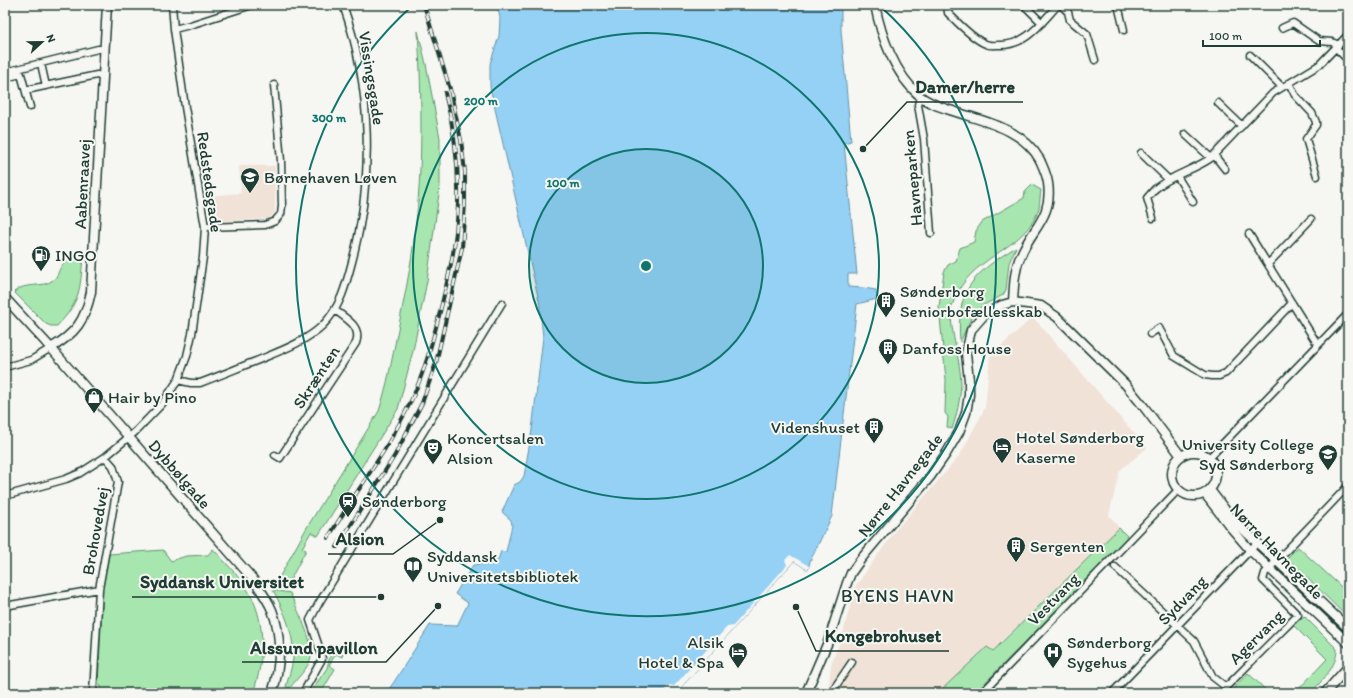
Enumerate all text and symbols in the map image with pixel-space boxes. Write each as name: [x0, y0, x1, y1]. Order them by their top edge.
north arrow: [22, 22, 62, 62]
scale bar: [1203, 22, 1320, 48]
text: 100 m: [1209, 29, 1242, 43]
street label: Vissingsgade: [355, 30, 389, 126]
text: N: [43, 33, 58, 44]
callout: Damer/herre: [907, 72, 1023, 102]
text: Damer/herre: [915, 76, 1015, 98]
text: 200 m: [464, 94, 499, 108]
text: 300 m: [312, 111, 347, 125]
street label: Havneparken: [898, 129, 926, 227]
street label: Redstedsgade: [193, 130, 227, 234]
street label: Aabenraavej: [70, 138, 94, 230]
school or university icon: Børnehaven Løven: [239, 166, 261, 194]
place label: Børnehaven Løven: [264, 167, 397, 187]
text: 100 m: [546, 176, 580, 190]
fuel station icon: INGO: [30, 244, 52, 272]
place label: INGO: [55, 245, 97, 265]
centre of rings: [639, 259, 653, 273]
place label: Sønderborg Seniorbofællesskab: [900, 281, 1043, 321]
building icon: Sønderborg Seniorbofællesskab: [875, 290, 897, 318]
building icon: Danfoss House: [877, 337, 899, 365]
place label: Danfoss House: [902, 338, 1011, 358]
street label: Skrænten: [288, 342, 344, 412]
shop icon: Hair by Pino: [83, 386, 105, 414]
place label: Hair by Pino: [108, 387, 197, 407]
building icon: Videnshuset: [863, 416, 885, 444]
place label: Videnshuset: [771, 417, 860, 437]
place label: Hotel Sønderborg Kaserne: [1016, 427, 1144, 467]
place label: Koncertsalen Alsion: [447, 428, 544, 468]
street label: Nørre Havnegade: [853, 429, 947, 541]
place label: University College Syd Sønderborg: [1182, 434, 1314, 474]
street label: Dybbølgade: [144, 435, 216, 513]
hotel icon: Hotel Sønderborg Kaserne: [991, 436, 1013, 464]
theatre icon: Koncertsalen Alsion: [422, 437, 444, 465]
school or university icon: University College Syd Sønderborg: [1317, 443, 1339, 471]
street label: Brohovedvej: [77, 485, 113, 577]
station icon: Sønderborg: [337, 490, 359, 518]
place label: Sønderborg: [362, 491, 447, 511]
street label: Nørre Havnegade: [1226, 499, 1328, 603]
callout: Alsion: [328, 524, 393, 554]
text: Alsion: [335, 528, 385, 550]
building icon: Sergenten: [1005, 535, 1027, 563]
place label: Sergenten: [1030, 536, 1104, 556]
place label: Syddansk Universitetsbibliotek: [427, 546, 579, 586]
library icon: Syddansk Universitetsbibliotek: [402, 555, 424, 583]
callout: Syddansk Universitet: [132, 567, 312, 597]
street label: Vestvang: [1023, 568, 1083, 630]
text: Syddansk Universitet: [140, 571, 304, 593]
street label: Sydvang: [1153, 571, 1211, 629]
district label: BYENS HAVN: [841, 585, 955, 607]
street label: Agervang: [1225, 605, 1288, 668]
callout: Kongebrohuset: [816, 621, 949, 651]
text: Kongebrohuset: [825, 625, 942, 647]
callout: Alssund pavillon: [242, 632, 386, 662]
place label: Alsik Hotel & Spa: [638, 632, 724, 672]
place label: Sønderborg Sygehus: [1067, 632, 1152, 672]
text: Alssund pavillon: [249, 637, 379, 659]
hotel icon: Alsik Hotel & Spa: [727, 641, 749, 669]
hospital icon: Sønderborg Sygehus: [1042, 641, 1064, 669]

